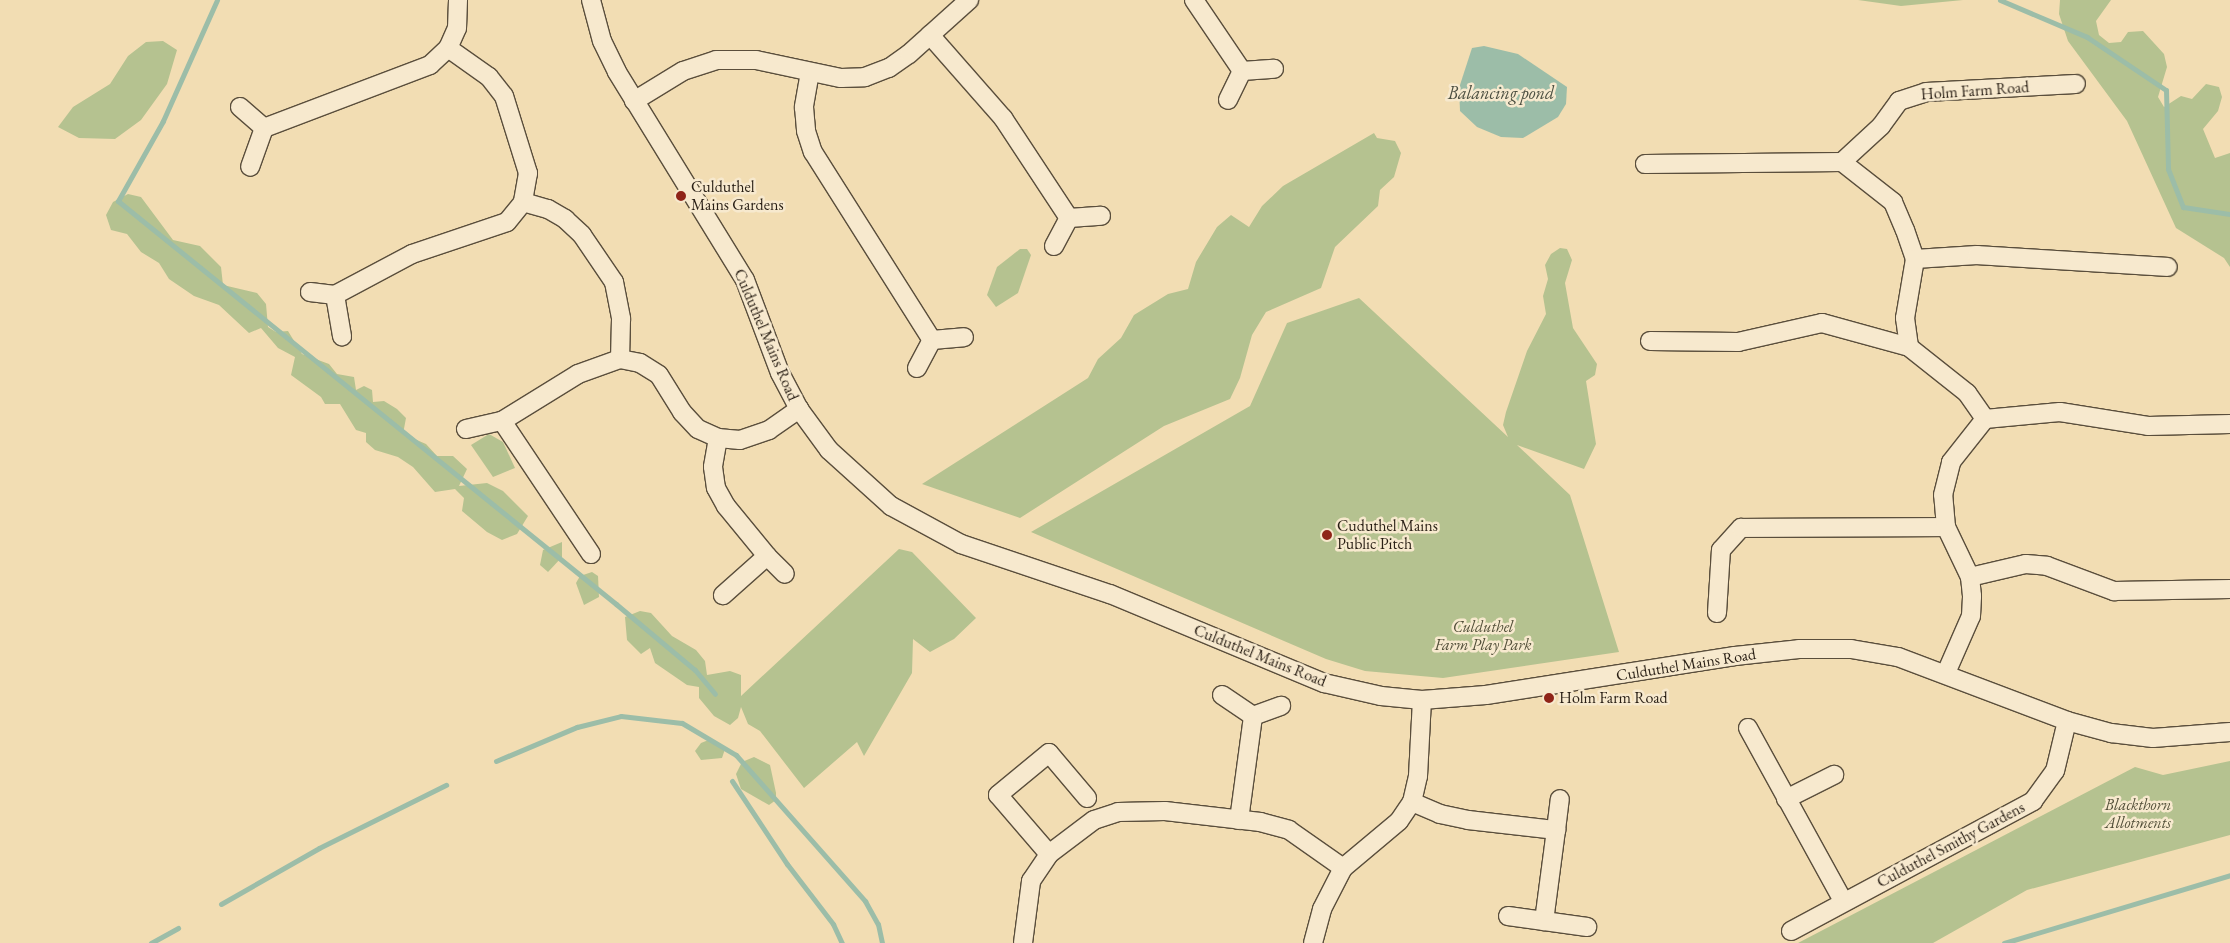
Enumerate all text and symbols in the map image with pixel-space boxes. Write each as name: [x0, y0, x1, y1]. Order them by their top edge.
street label: Holm Farm Road: [1920, 78, 2030, 104]
water label: Balancing pond: [1448, 82, 1554, 104]
place label: Culduthel Mains Gardens: [691, 177, 784, 215]
marker: Culduthel Mains Gardens: [675, 190, 687, 202]
street label: Culduthel Mains Road: [730, 266, 802, 404]
place label: Cuduthel Mains Public Pitch: [1337, 516, 1438, 554]
marker: Cuduthel Mains Public Pitch: [1321, 529, 1333, 541]
park label: Culduthel Farm Play Park: [1434, 617, 1532, 655]
street label: Culduthel Mains Road: [1191, 621, 1329, 691]
street label: Culduthel Mains Road: [1615, 644, 1757, 686]
place label: Holm Farm Road: [1559, 688, 1668, 708]
marker: Holm Farm Road: [1543, 692, 1555, 704]
park label: Blackthorn Allotments: [2105, 795, 2171, 833]
street label: Culduthel Smithy Gardens: [1874, 798, 2028, 892]

